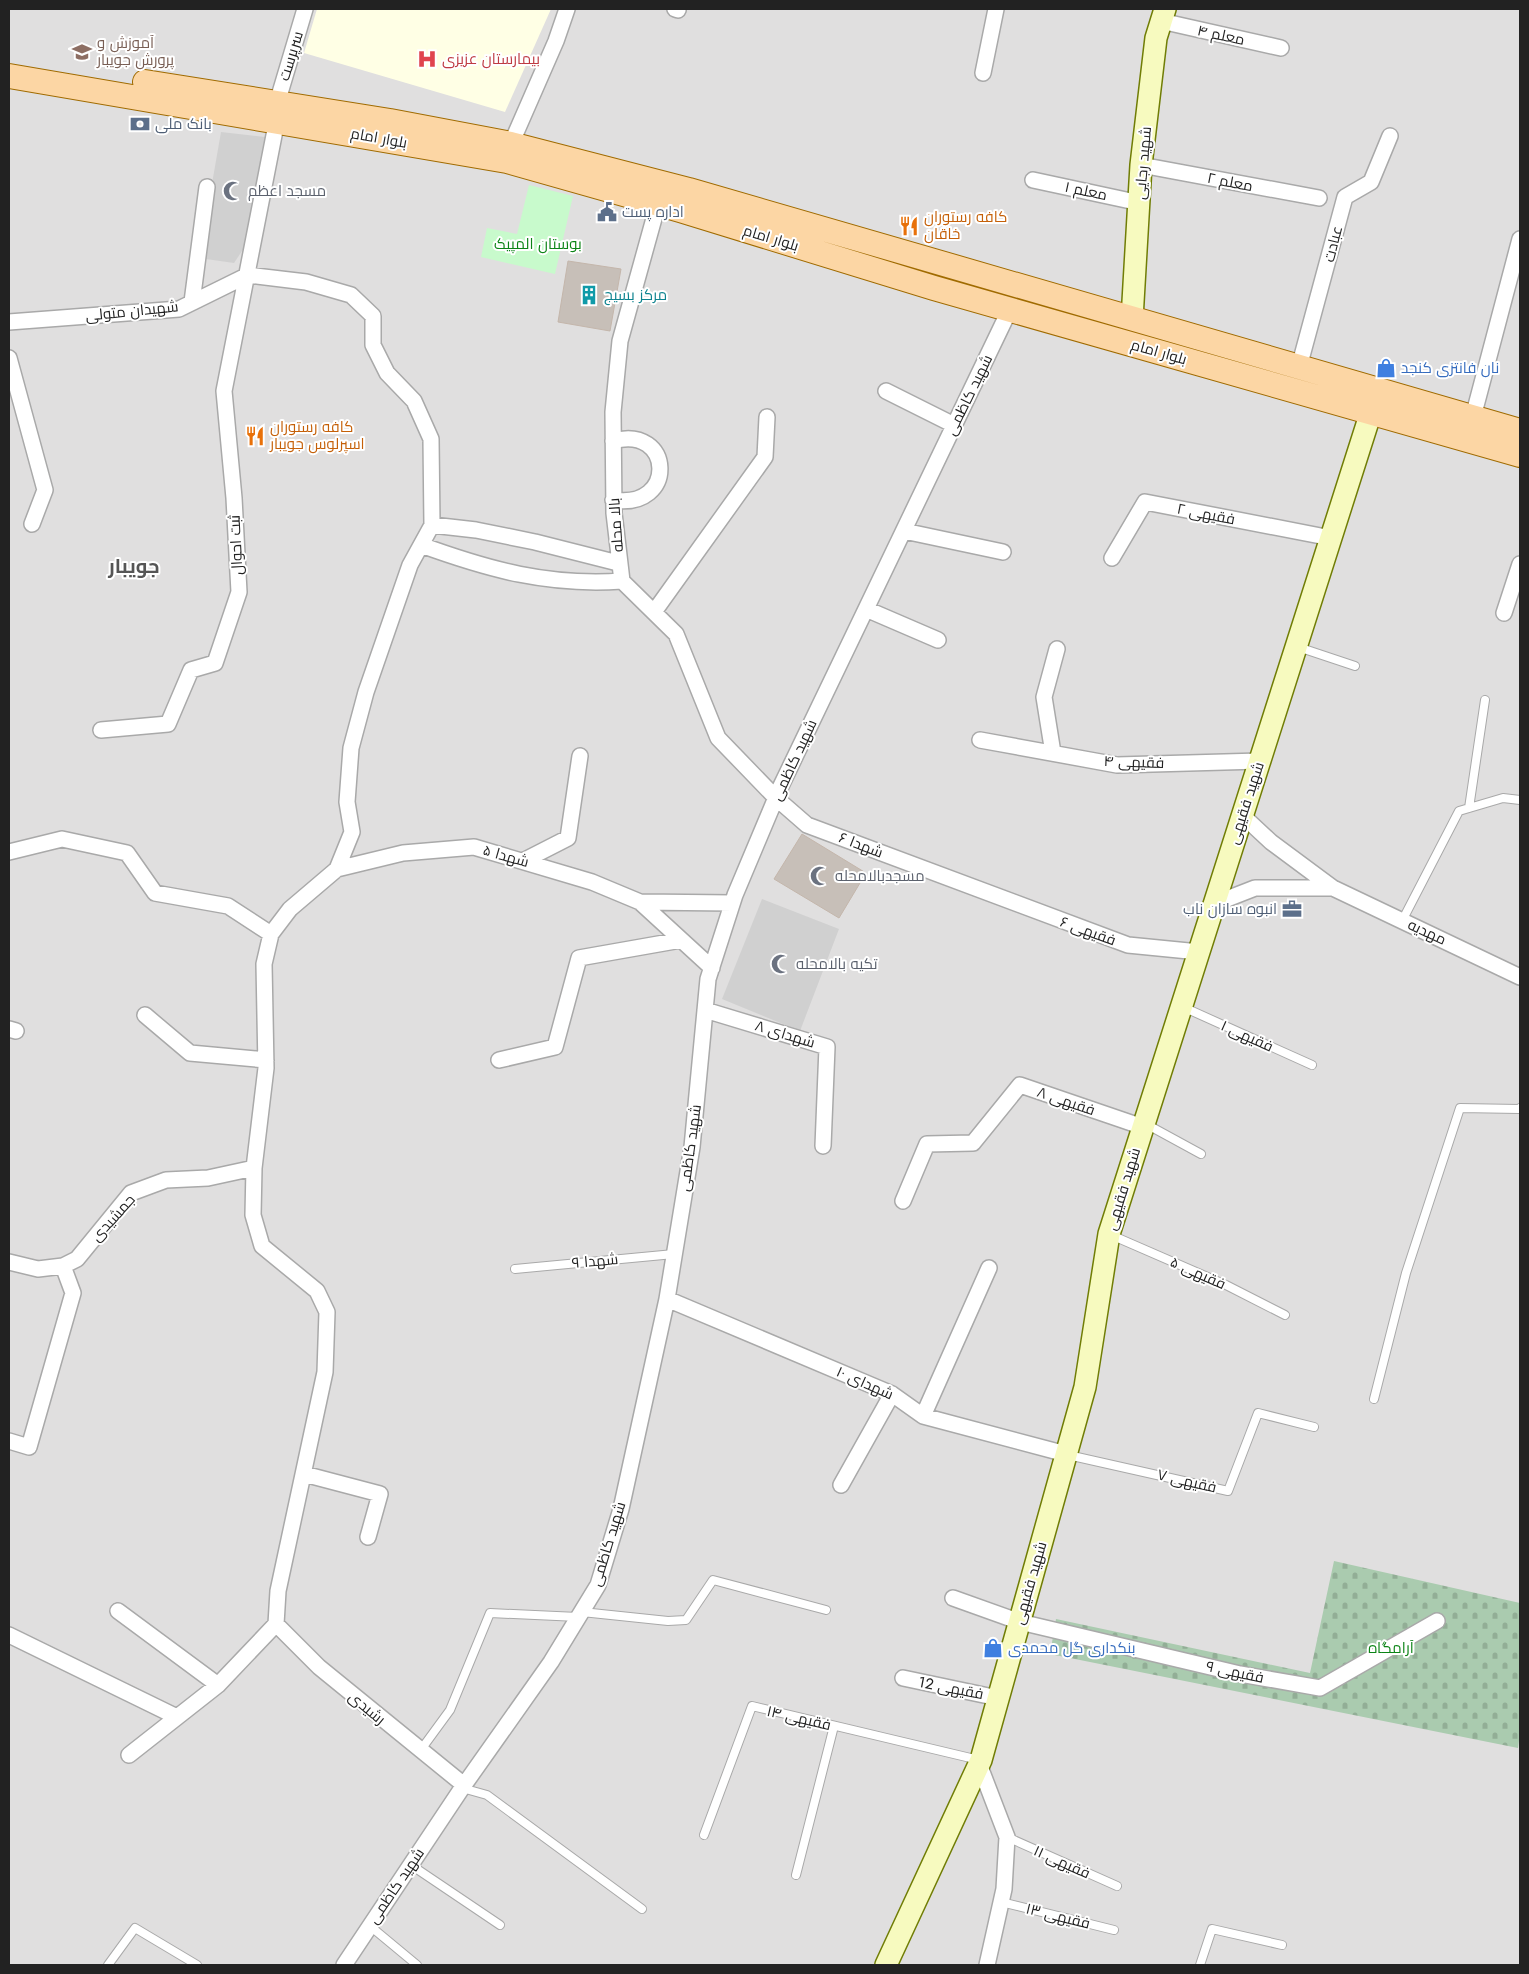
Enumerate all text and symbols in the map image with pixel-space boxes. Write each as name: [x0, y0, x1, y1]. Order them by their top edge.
street label: معلم ۴: [1195, 19, 1247, 51]
street label: سرپرست: [273, 28, 309, 84]
place label: آموزش و پرورش جویبار: [96, 32, 174, 71]
school or university icon: آموزش و پرورش جویبار: [71, 41, 93, 63]
hospital icon: بیمارستان عزیزی: [416, 48, 438, 70]
place label: بیمارستان عزیزی: [442, 48, 540, 70]
bank icon: بانک ملی: [129, 113, 151, 135]
place label: بانک ملی: [155, 113, 212, 135]
street label: بلوار امام: [349, 122, 409, 154]
street label: شهید رجایی: [1129, 126, 1157, 200]
street label: معلم ۲: [1205, 167, 1255, 197]
street label: معلم ۱: [1063, 176, 1109, 206]
mosque icon: مسجد اعظم: [222, 180, 244, 202]
place label: مسجد اعظم: [248, 180, 326, 202]
public building icon: اداره پست: [596, 201, 618, 223]
place label: اداره پست: [622, 201, 684, 223]
place label: کافه رستوران خاقان: [924, 206, 1007, 245]
restaurant icon: کافه رستوران خاقان: [898, 215, 920, 237]
street label: بلوار امام: [740, 219, 802, 257]
street label: عبادت: [1318, 223, 1348, 265]
park label: بوستان المپیک: [494, 233, 582, 255]
building icon: مرکز بسیج: [578, 284, 600, 306]
place label: مرکز بسیج: [604, 284, 667, 306]
street label: شهیدان متولی: [84, 295, 180, 327]
street label: بلوار امام: [1128, 334, 1190, 370]
street label: شهید کاظمی: [940, 351, 998, 439]
shop icon: نان فانتزی کنجد: [1375, 357, 1397, 379]
place label: نان فانتزی کنجد: [1401, 357, 1499, 379]
place label: کافه رستوران اسپرلوس جویبار: [269, 416, 365, 455]
restaurant icon: کافه رستوران اسپرلوس جویبار: [244, 425, 266, 447]
street label: بالا محله: [603, 497, 629, 553]
street label: فقیهی ۲: [1175, 498, 1237, 530]
street label: ثبت احوال: [223, 514, 249, 576]
district label: جویبار: [107, 552, 160, 581]
street label: شهید کاظمی: [766, 716, 822, 804]
street label: فقیهی ۴: [1103, 750, 1165, 774]
street label: شهید فقیهی: [1222, 759, 1270, 847]
street label: شهدا ۶: [836, 826, 886, 864]
street label: شهدا ۵: [480, 839, 532, 873]
mosque icon: مسجدبالامحله: [809, 865, 831, 887]
place label: مسجدبالامحله: [835, 865, 925, 887]
place label: انبوه سازان ناب: [1183, 898, 1277, 920]
office icon: انبوه سازان ناب: [1281, 898, 1303, 920]
street label: فقیهی ۶: [1057, 911, 1119, 951]
street label: مهدیه: [1404, 914, 1450, 950]
mosque icon: تکیه بالامحله: [770, 953, 792, 975]
place label: تکیه بالامحله: [796, 953, 878, 975]
street label: شهدای ۸: [752, 1014, 818, 1054]
street label: فقیهی ۱: [1217, 1015, 1277, 1057]
street label: فقیهی ۸: [1034, 1081, 1098, 1121]
street label: شهید کاظمی: [673, 1103, 707, 1193]
street label: شهید فقیهی: [1100, 1145, 1146, 1233]
street label: جمشیدی: [86, 1189, 140, 1247]
street label: شهدا ۹: [571, 1248, 619, 1274]
street label: فقیهی ۵: [1167, 1251, 1229, 1295]
street label: شهدای ۱۰: [833, 1361, 897, 1405]
street label: فقیهی ۷: [1155, 1464, 1219, 1498]
street label: شهید کاظمی: [585, 1499, 631, 1589]
street label: شهید فقیهی: [1008, 1539, 1052, 1627]
shop icon: بنکداری گل محمدی: [982, 1637, 1004, 1659]
place label: بنکداری گل محمدی: [1008, 1637, 1136, 1659]
park label: آرامگاه: [1368, 1637, 1414, 1659]
street label: فقیهی ۹: [1204, 1655, 1266, 1689]
street label: فقیهی 12: [916, 1671, 986, 1705]
street label: رشیدی: [344, 1686, 390, 1730]
street label: فقیهی ۱۴: [765, 1700, 833, 1736]
street label: فقیهی ۱۱: [1030, 1840, 1094, 1884]
street label: شهید کاظمی: [362, 1844, 430, 1928]
street label: فقیهی ۱۳: [1024, 1897, 1092, 1935]

